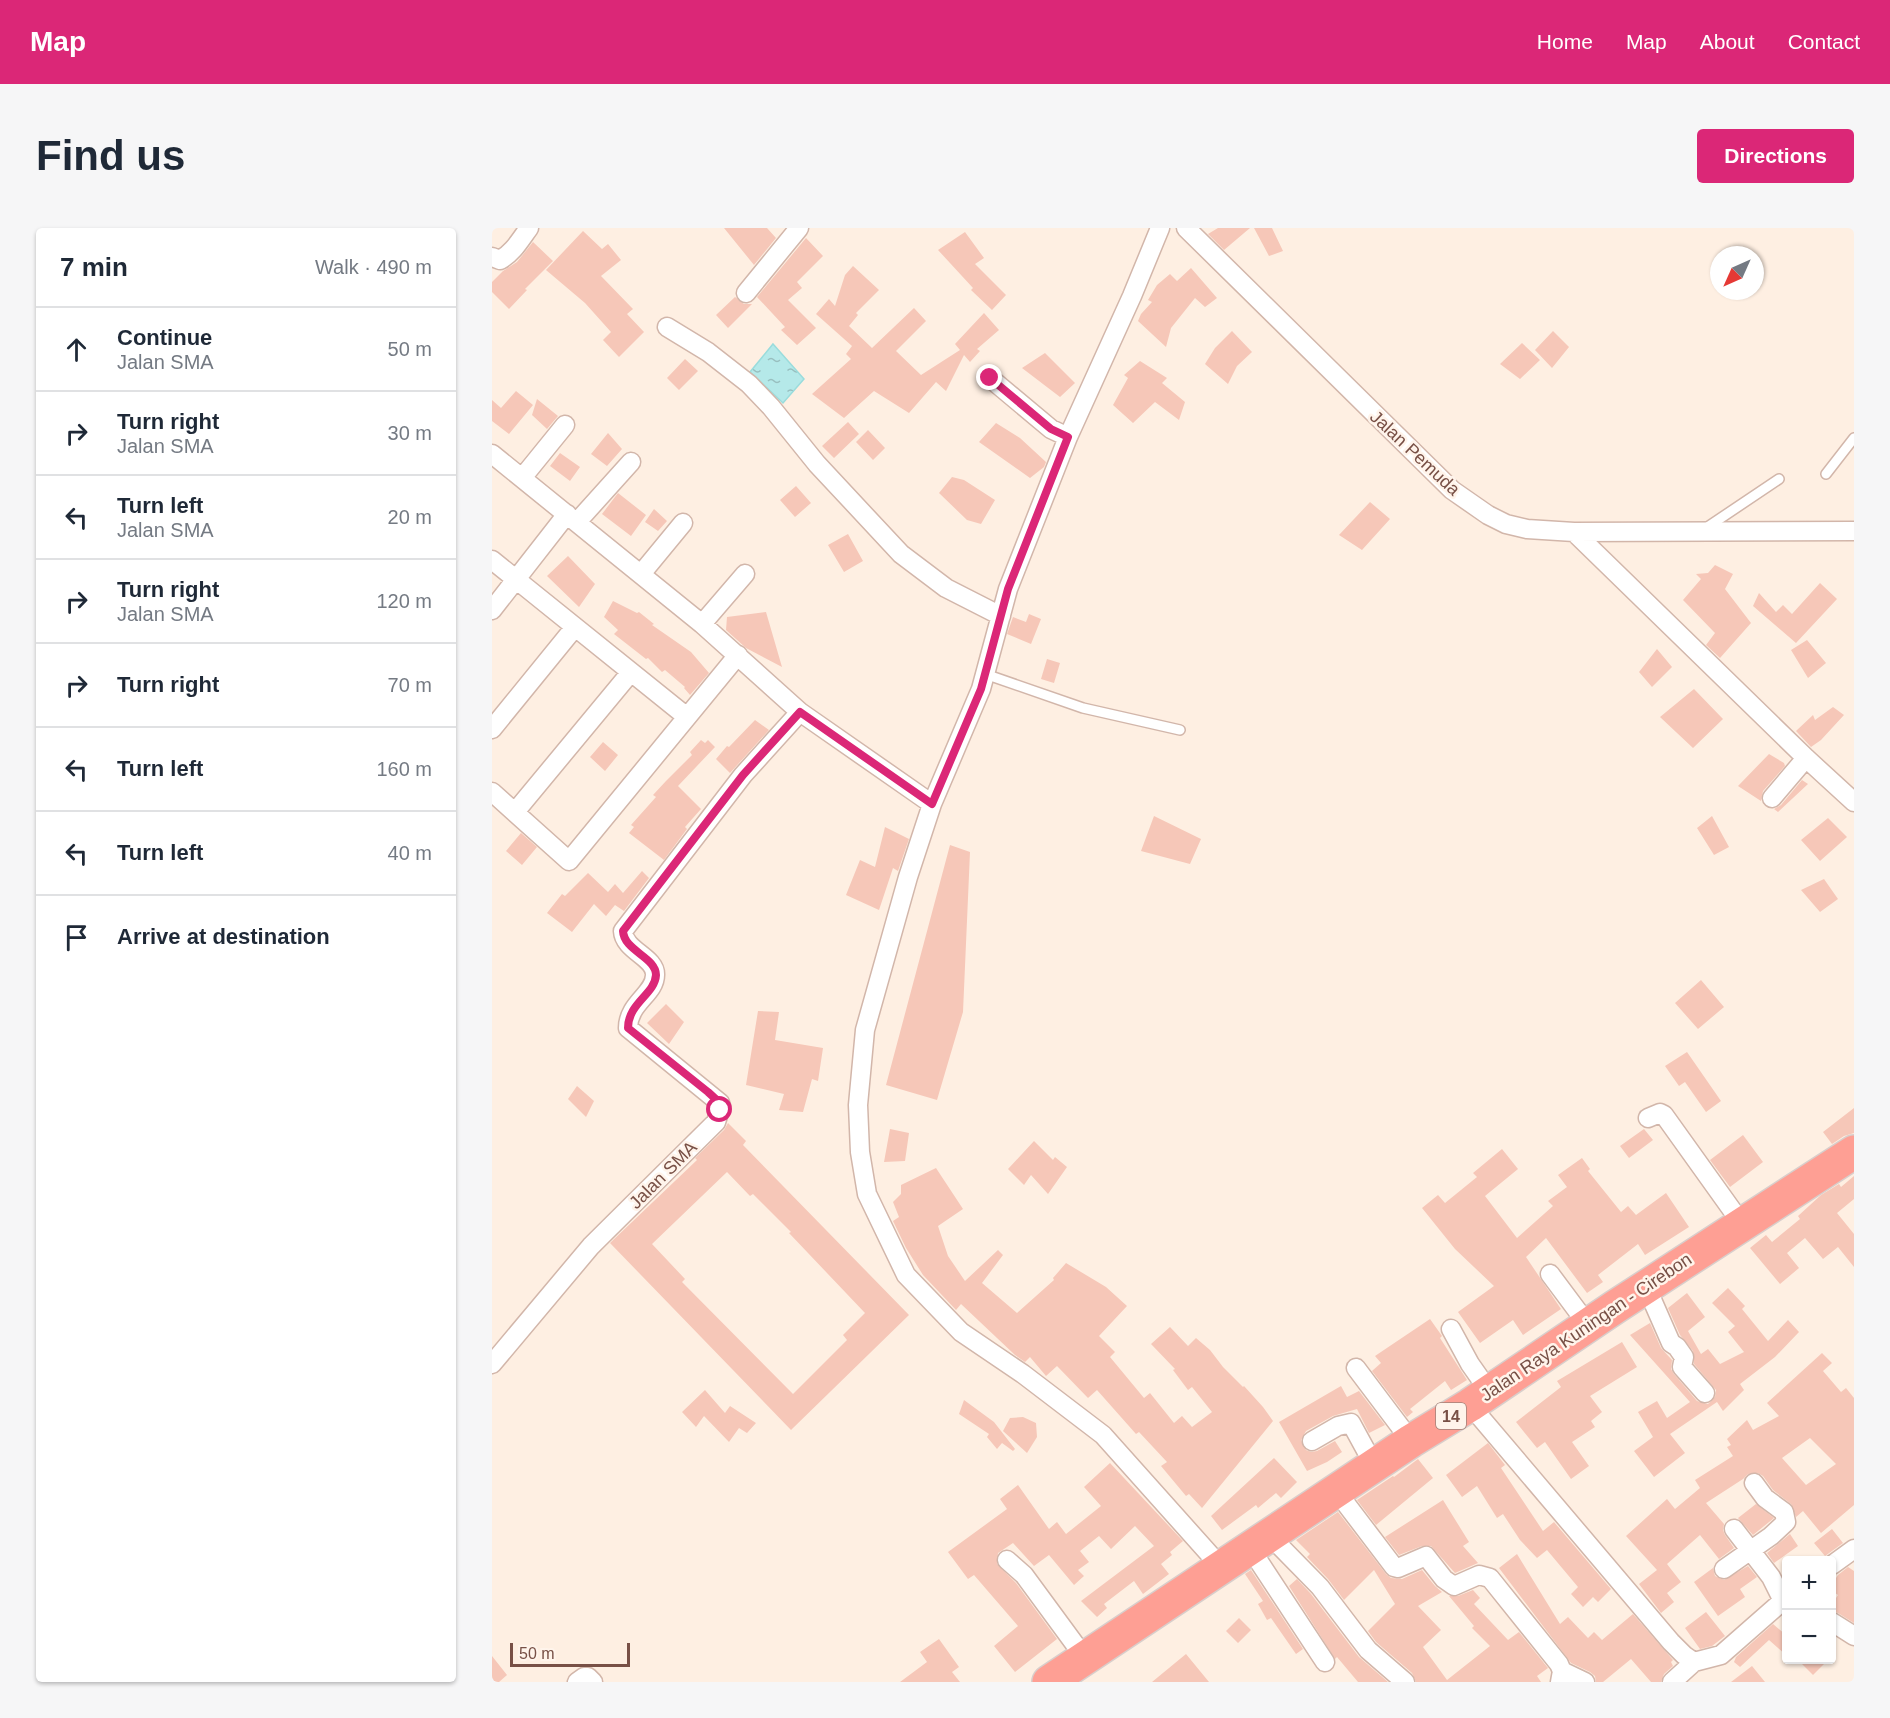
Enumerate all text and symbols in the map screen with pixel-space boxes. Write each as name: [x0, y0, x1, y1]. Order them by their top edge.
text: Map: [30, 26, 86, 57]
text: Home: [1537, 30, 1593, 53]
text: Map: [1626, 30, 1667, 53]
text: About: [1700, 30, 1755, 53]
text: Contact: [1788, 30, 1860, 53]
button: Directions: [1697, 129, 1854, 183]
text: Find us: [36, 132, 185, 179]
north arrow: [1710, 246, 1764, 300]
text: 7 min: [60, 252, 128, 282]
text: Walk · 490 m: [315, 256, 432, 278]
text: Continue: [117, 325, 212, 350]
icon: ahead: [60, 333, 93, 366]
text: 50 m: [388, 338, 432, 360]
text: Jalan SMA: [117, 351, 214, 373]
route end: [976, 364, 1002, 390]
street label: Jalan Pemuda: [1366, 406, 1465, 500]
text: Turn right: [117, 409, 219, 434]
icon: right: [60, 417, 93, 450]
text: 30 m: [388, 422, 432, 444]
text: Jalan SMA: [117, 435, 214, 457]
text: Turn left: [117, 493, 203, 518]
icon: left: [60, 501, 93, 534]
text: 20 m: [388, 506, 432, 528]
text: Jalan SMA: [117, 519, 214, 541]
text: Turn right: [117, 577, 219, 602]
icon: right: [60, 585, 93, 618]
text: 120 m: [376, 590, 432, 612]
text: Jalan SMA: [117, 603, 214, 625]
icon: right: [60, 669, 93, 702]
text: Turn right: [117, 672, 219, 697]
text: 70 m: [388, 674, 432, 696]
icon: left: [60, 753, 93, 786]
text: Turn left: [117, 756, 203, 781]
text: 160 m: [376, 758, 432, 780]
icon: left: [60, 837, 93, 870]
text: Turn left: [117, 840, 203, 865]
text: 40 m: [388, 842, 432, 864]
icon: arrive: [60, 921, 93, 954]
text: Arrive at destination: [117, 924, 330, 949]
route start: [706, 1096, 732, 1122]
street label: Jalan SMA: [625, 1137, 701, 1213]
street label: Jalan Raya Kuningan - Cirebon: [1477, 1249, 1695, 1405]
road number: 14: [1436, 1403, 1466, 1429]
map controls: [1782, 1556, 1836, 1664]
button: +: [1782, 1556, 1836, 1610]
button: −: [1782, 1610, 1836, 1664]
scale bar: [510, 1640, 630, 1668]
text: 50 m: [519, 1645, 555, 1662]

